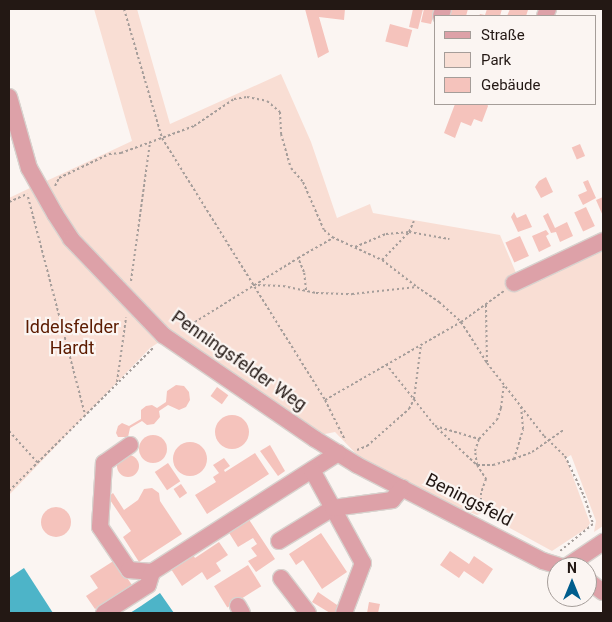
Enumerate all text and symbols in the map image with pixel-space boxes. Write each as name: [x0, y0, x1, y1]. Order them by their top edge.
legend: [434, 15, 597, 105]
text: Straße: [481, 26, 525, 44]
text: Park: [481, 51, 511, 69]
text: Gebäude: [481, 76, 540, 94]
street label: Penningsfelder Weg: [167, 306, 311, 416]
park label: Iddelsfelder Hardt: [25, 317, 119, 359]
street label: Beningsfeld: [422, 469, 516, 531]
north arrow: [547, 557, 597, 607]
text: N: [567, 560, 577, 576]

